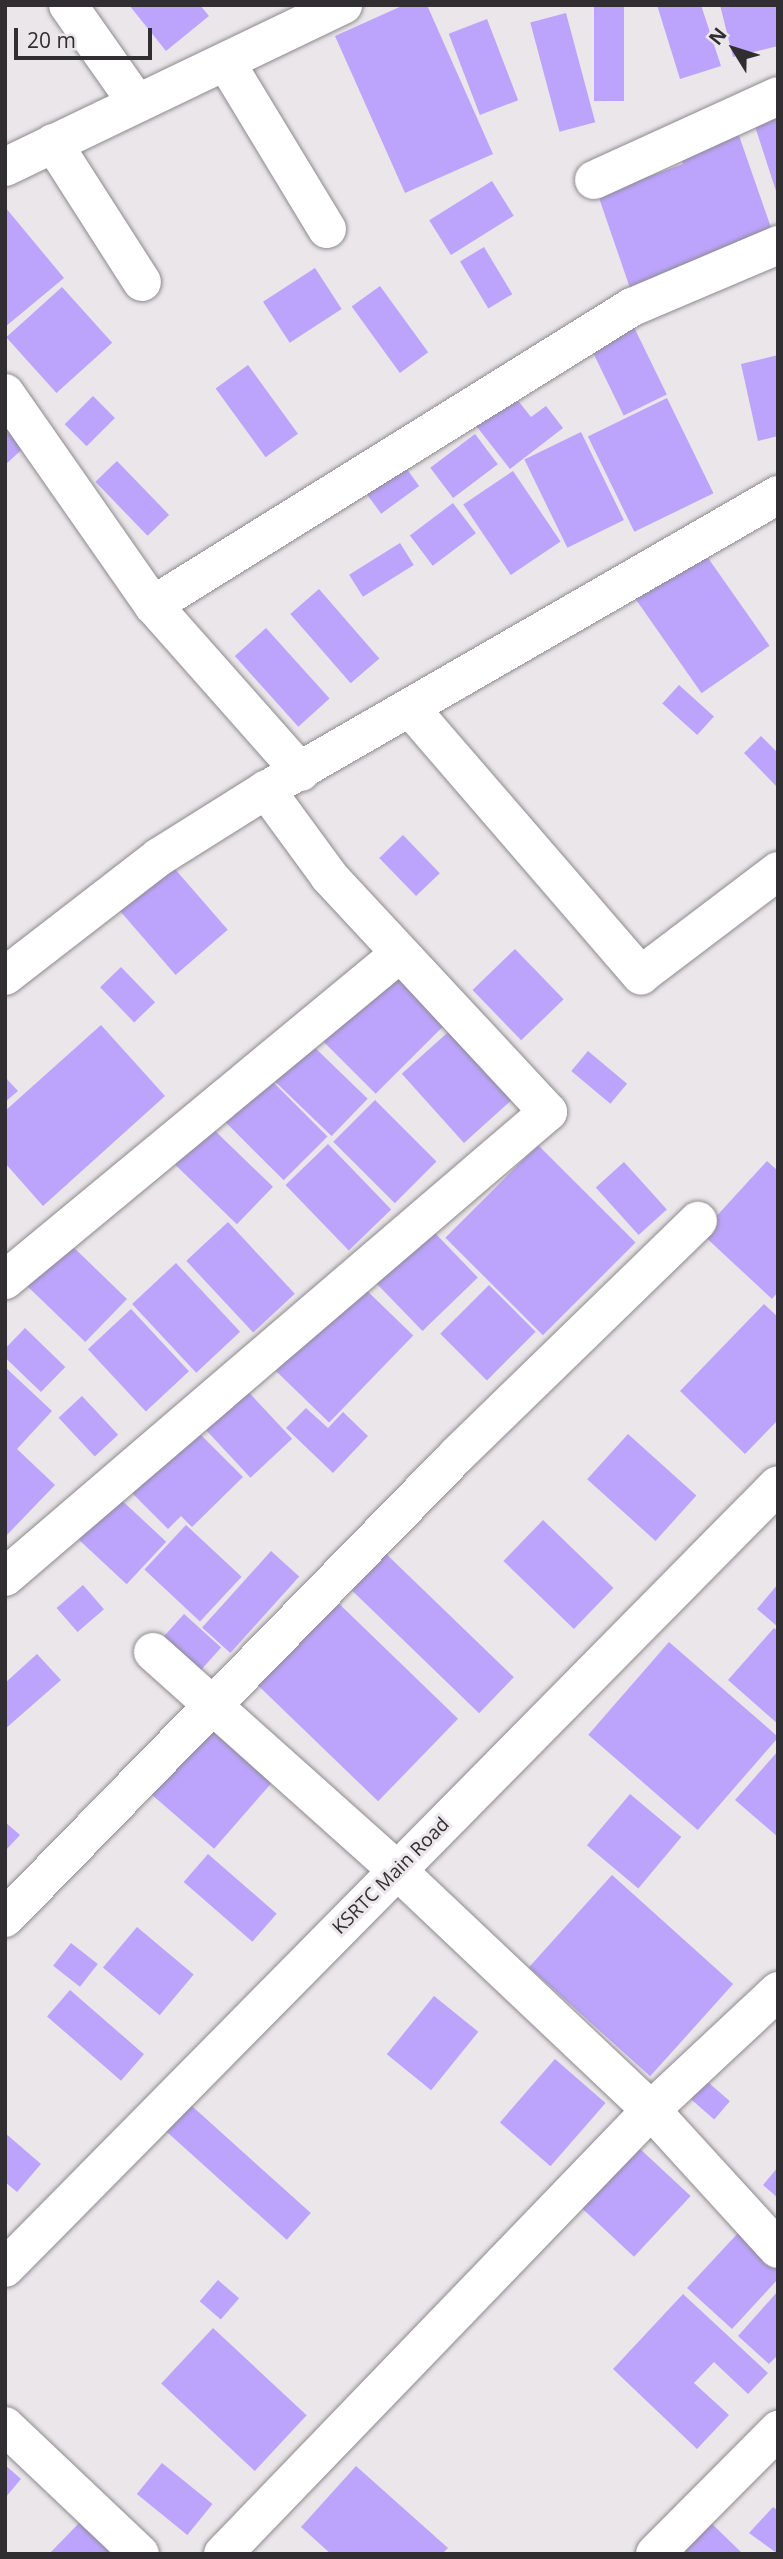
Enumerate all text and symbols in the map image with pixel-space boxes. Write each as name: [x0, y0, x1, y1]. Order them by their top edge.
scale bar: [18, 14, 156, 58]
north arrow: [699, 14, 769, 84]
text: N: [702, 22, 732, 50]
text: 20 m: [27, 26, 76, 54]
street label: KSRTC Main Road: [328, 1813, 454, 1939]

